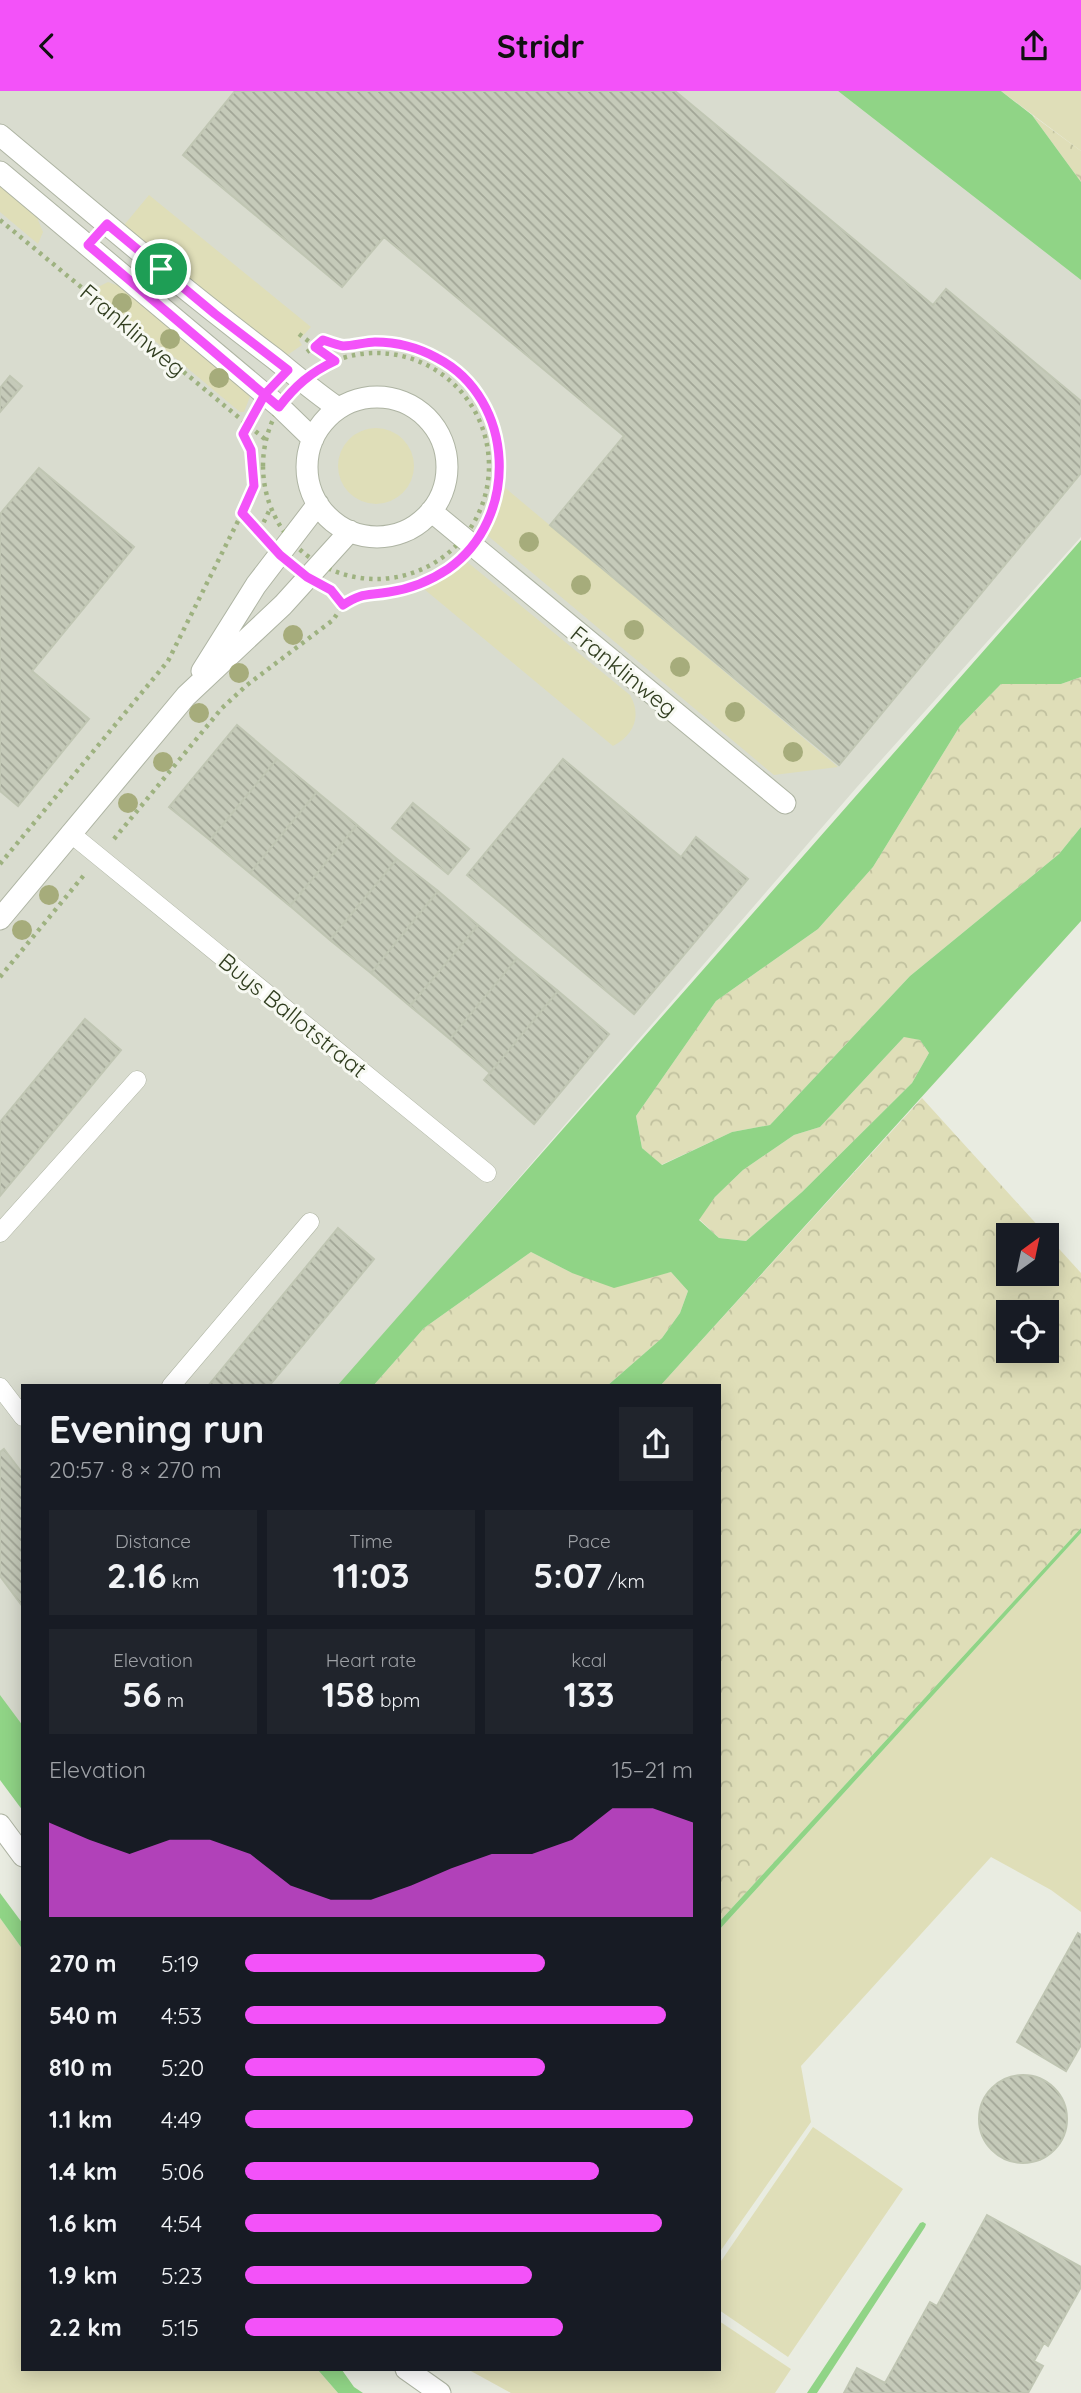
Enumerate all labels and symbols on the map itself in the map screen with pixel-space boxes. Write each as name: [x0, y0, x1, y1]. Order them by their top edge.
pin: [131, 239, 191, 299]
street label: Franklinweg: [74, 277, 192, 383]
street label: Franklinweg: [565, 619, 683, 723]
street label: Buys Ballotstraat: [213, 946, 373, 1084]
north arrow: [996, 1223, 1059, 1286]

